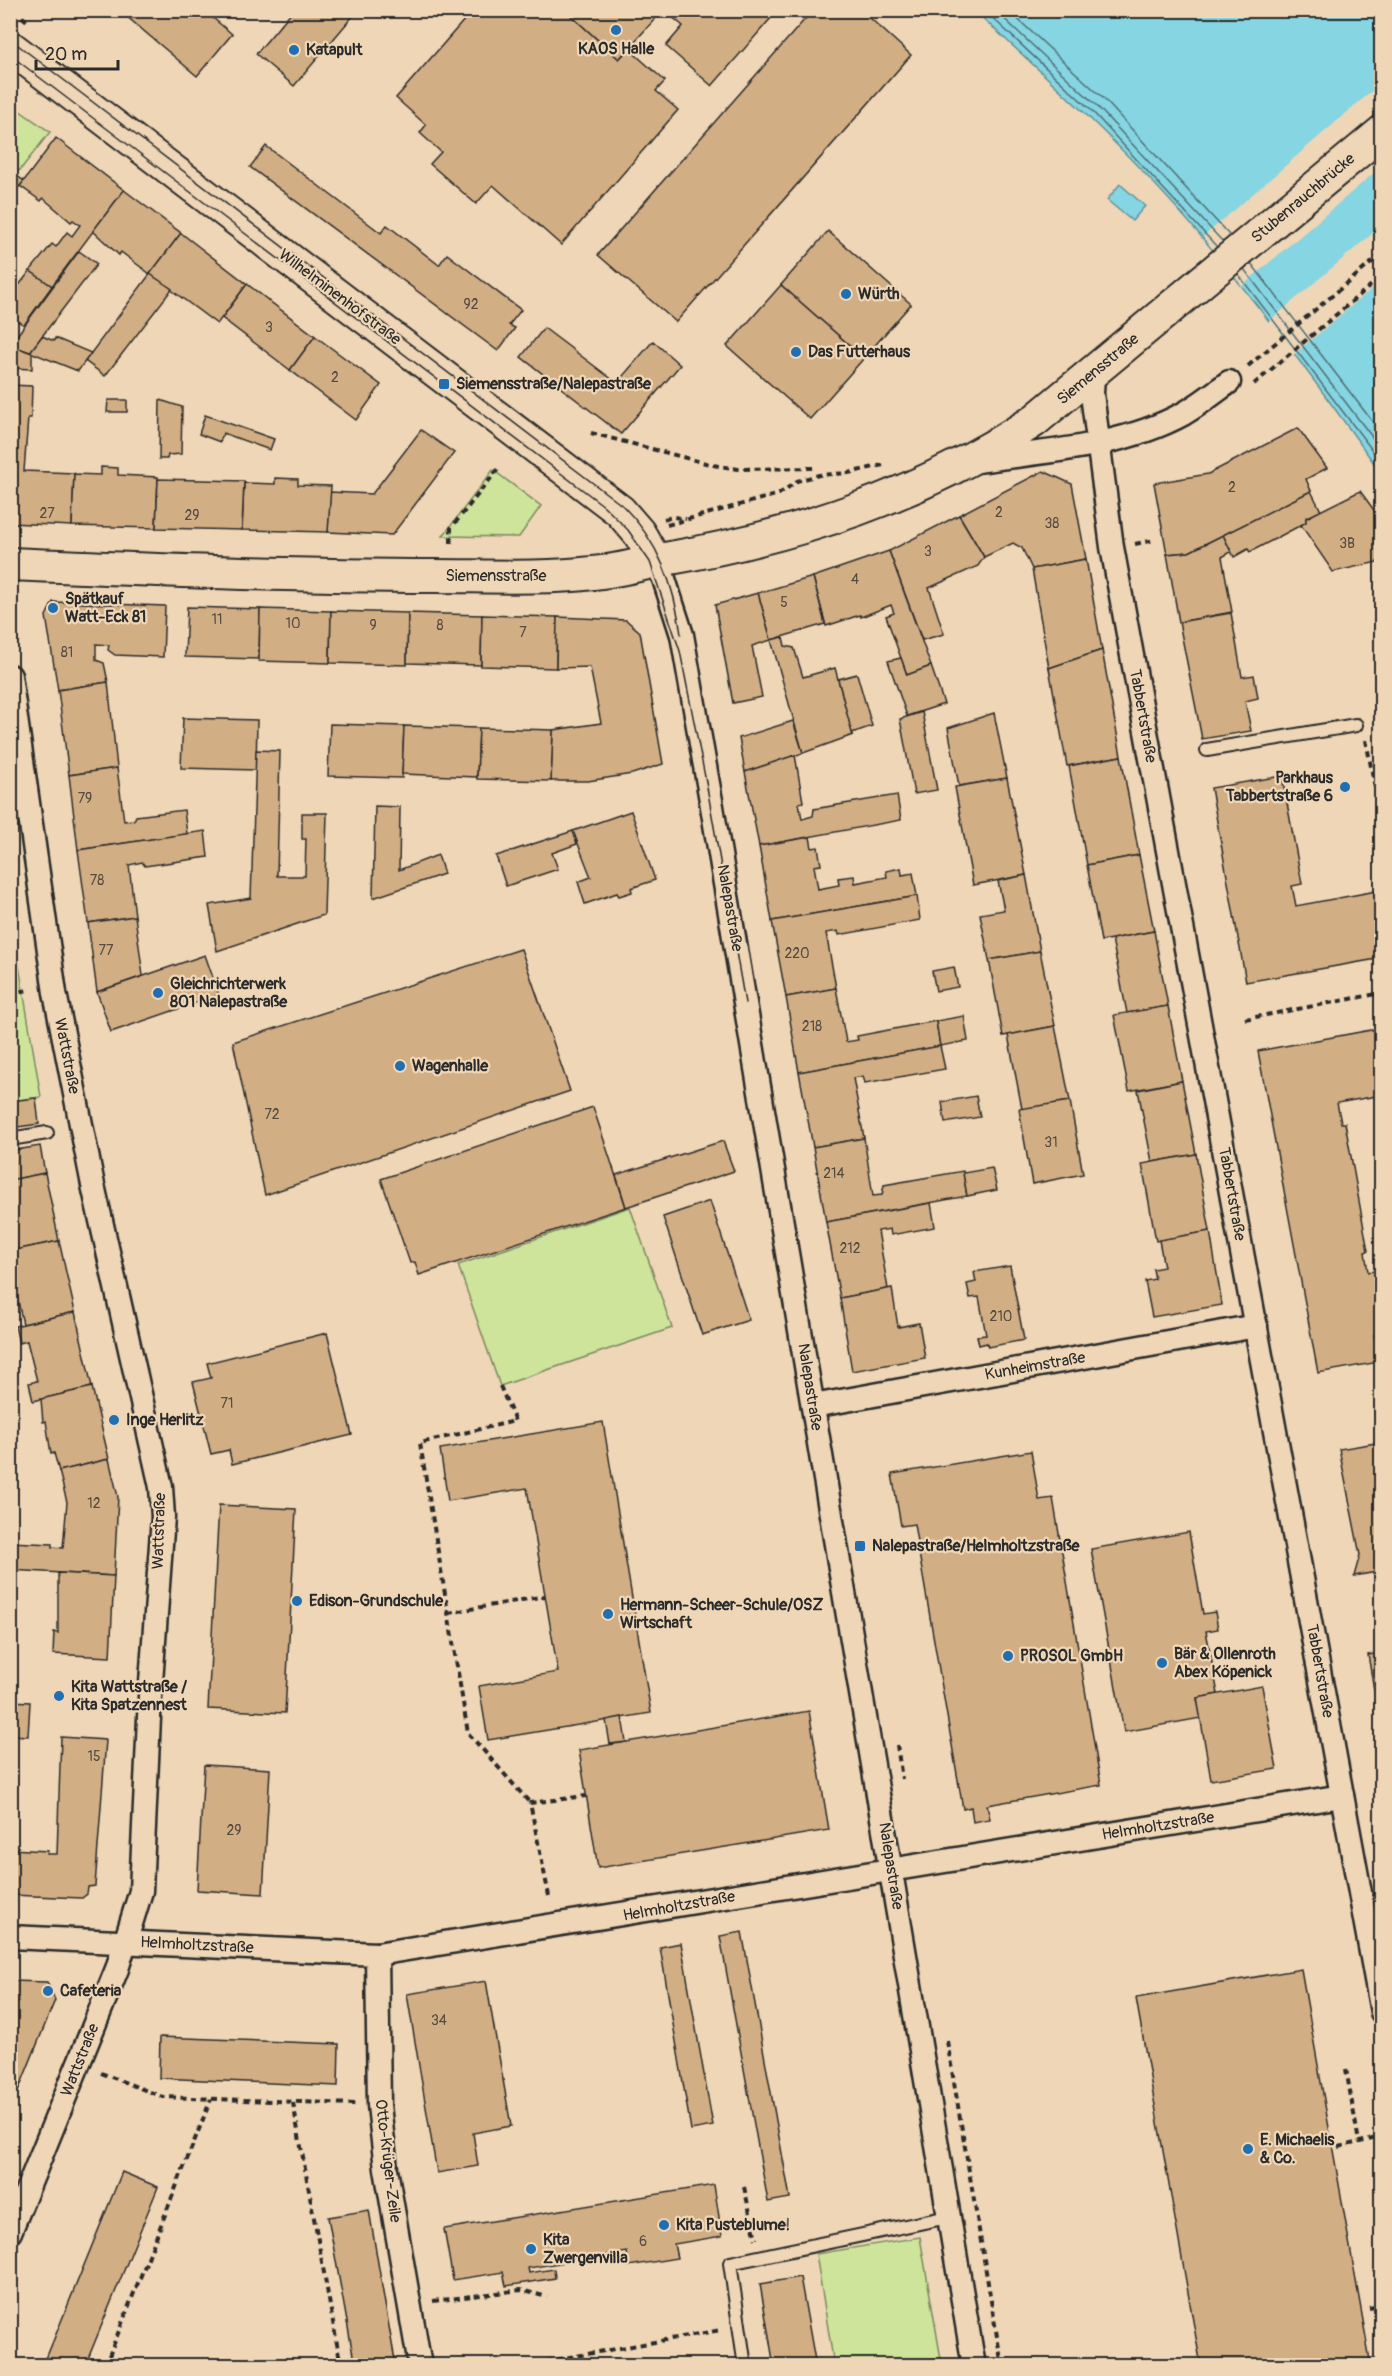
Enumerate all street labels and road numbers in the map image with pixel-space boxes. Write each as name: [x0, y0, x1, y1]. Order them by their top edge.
street label: Stubenrauchbrücke: [1247, 149, 1359, 247]
street label: Wilhelminenhofstraße: [275, 244, 405, 350]
street label: Siemensstraße: [1053, 329, 1143, 409]
street label: Siemensstraße: [446, 566, 547, 586]
street label: Tabbertstraße: [1125, 668, 1161, 764]
street label: Nalepastraße: [712, 863, 748, 953]
street label: Wattstraße: [50, 1016, 84, 1096]
street label: Tabbertstraße: [1214, 1146, 1250, 1242]
street label: Nalepastraße: [793, 1342, 827, 1432]
street label: Kunheimstraße: [983, 1347, 1087, 1385]
street label: Wattstraße: [148, 1492, 170, 1570]
street label: Tabbertstraße: [1302, 1623, 1338, 1719]
street label: Helmholtzstraße: [1100, 1807, 1216, 1845]
street label: Nalepastraße: [874, 1821, 908, 1911]
street label: Helmholtzstraße: [621, 1886, 737, 1926]
street label: Helmholtzstraße: [140, 1932, 254, 1958]
street label: Wattstraße: [56, 2021, 104, 2099]
street label: Otto-Krüger-Zeile: [371, 2098, 405, 2224]

